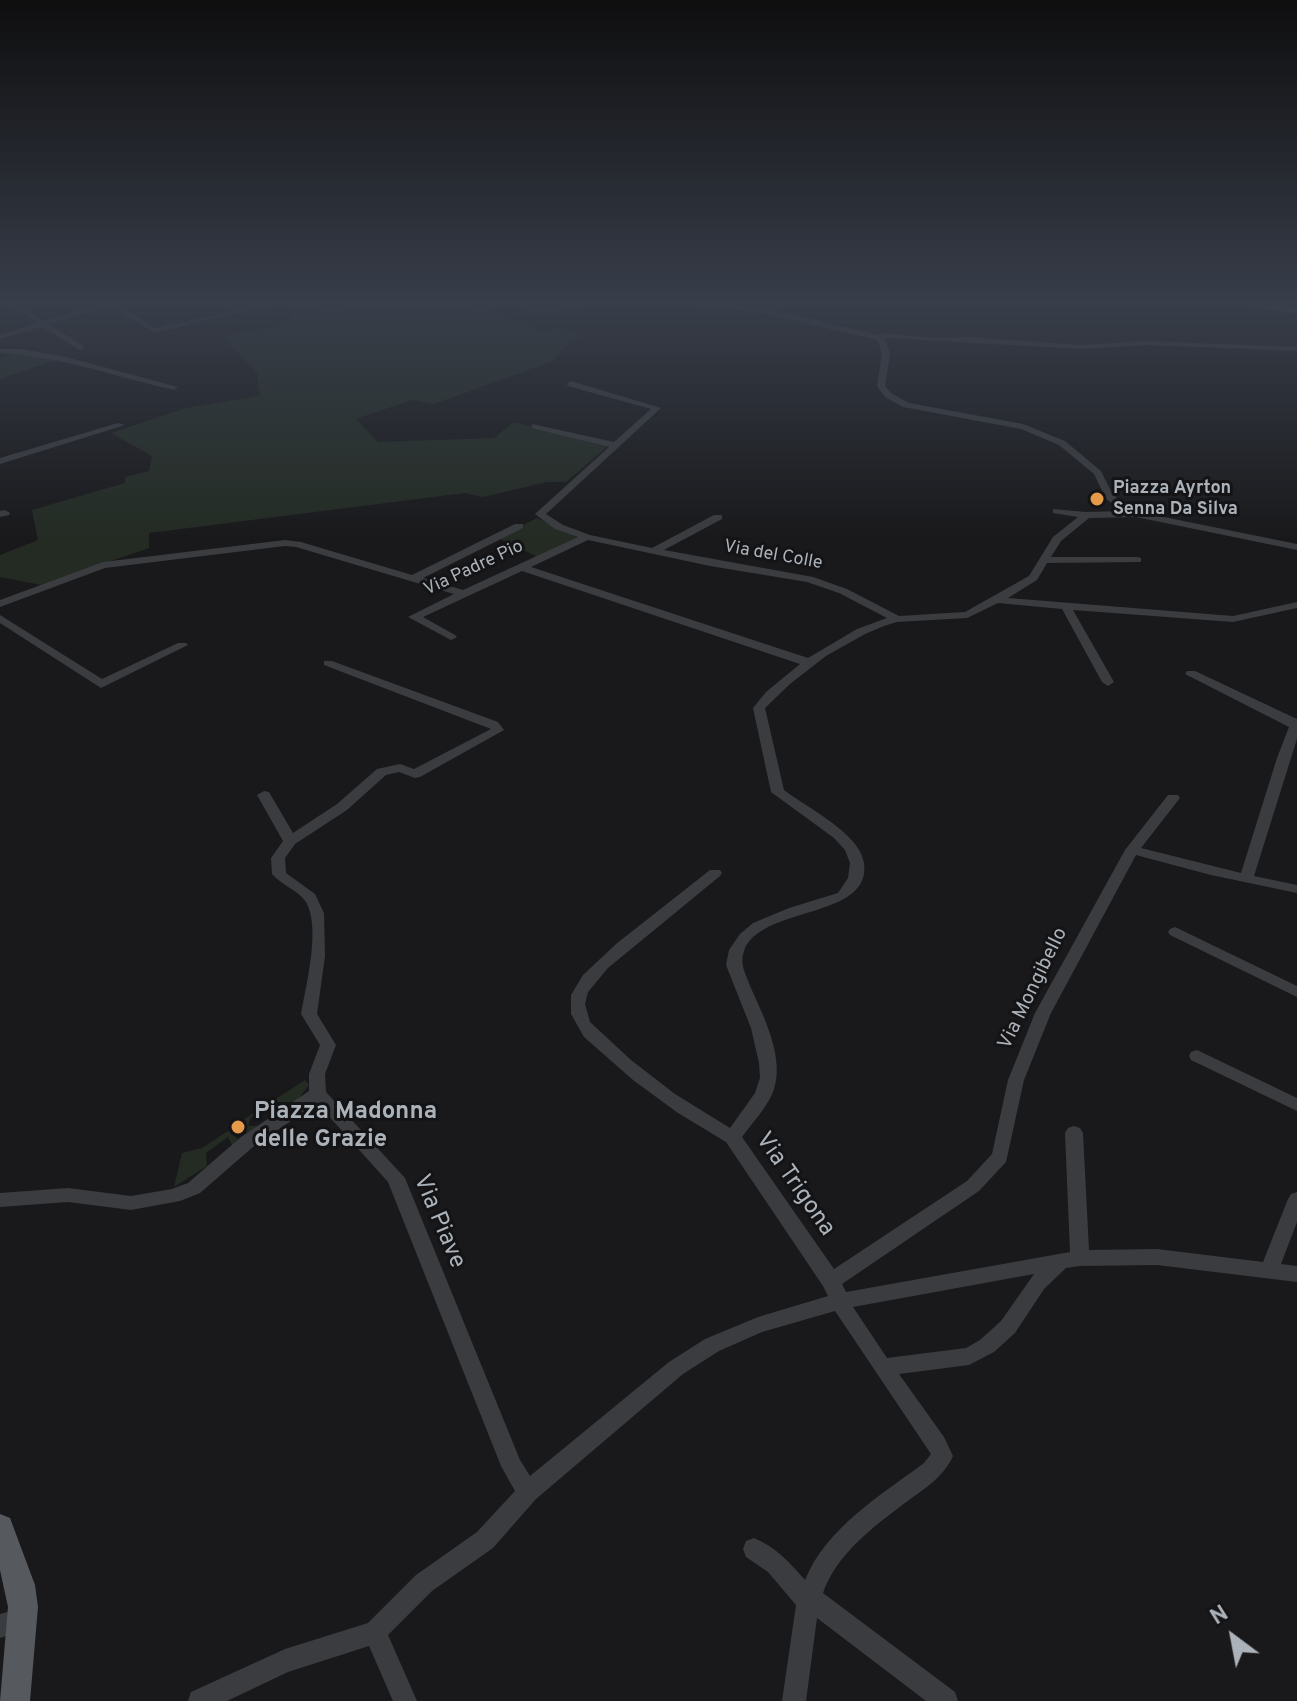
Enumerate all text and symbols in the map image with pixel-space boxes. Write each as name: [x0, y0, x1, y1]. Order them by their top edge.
place label: Piazza Ayrton Senna Da Silva: [1113, 478, 1238, 520]
marker: Piazza Ayrton Senna Da Silva: [1088, 490, 1106, 508]
street label: Via Padre Pio: [421, 537, 527, 601]
street label: Via del Colle: [722, 537, 824, 575]
street label: Via Mongibello: [994, 924, 1074, 1054]
place label: Piazza Madonna delle Grazie: [254, 1099, 437, 1155]
marker: Piazza Madonna delle Grazie: [229, 1118, 247, 1136]
street label: Via Trigona: [748, 1128, 840, 1242]
street label: Via Piave: [405, 1171, 471, 1273]
north arrow: [1193, 1597, 1273, 1677]
text: N: [1206, 1601, 1234, 1632]

